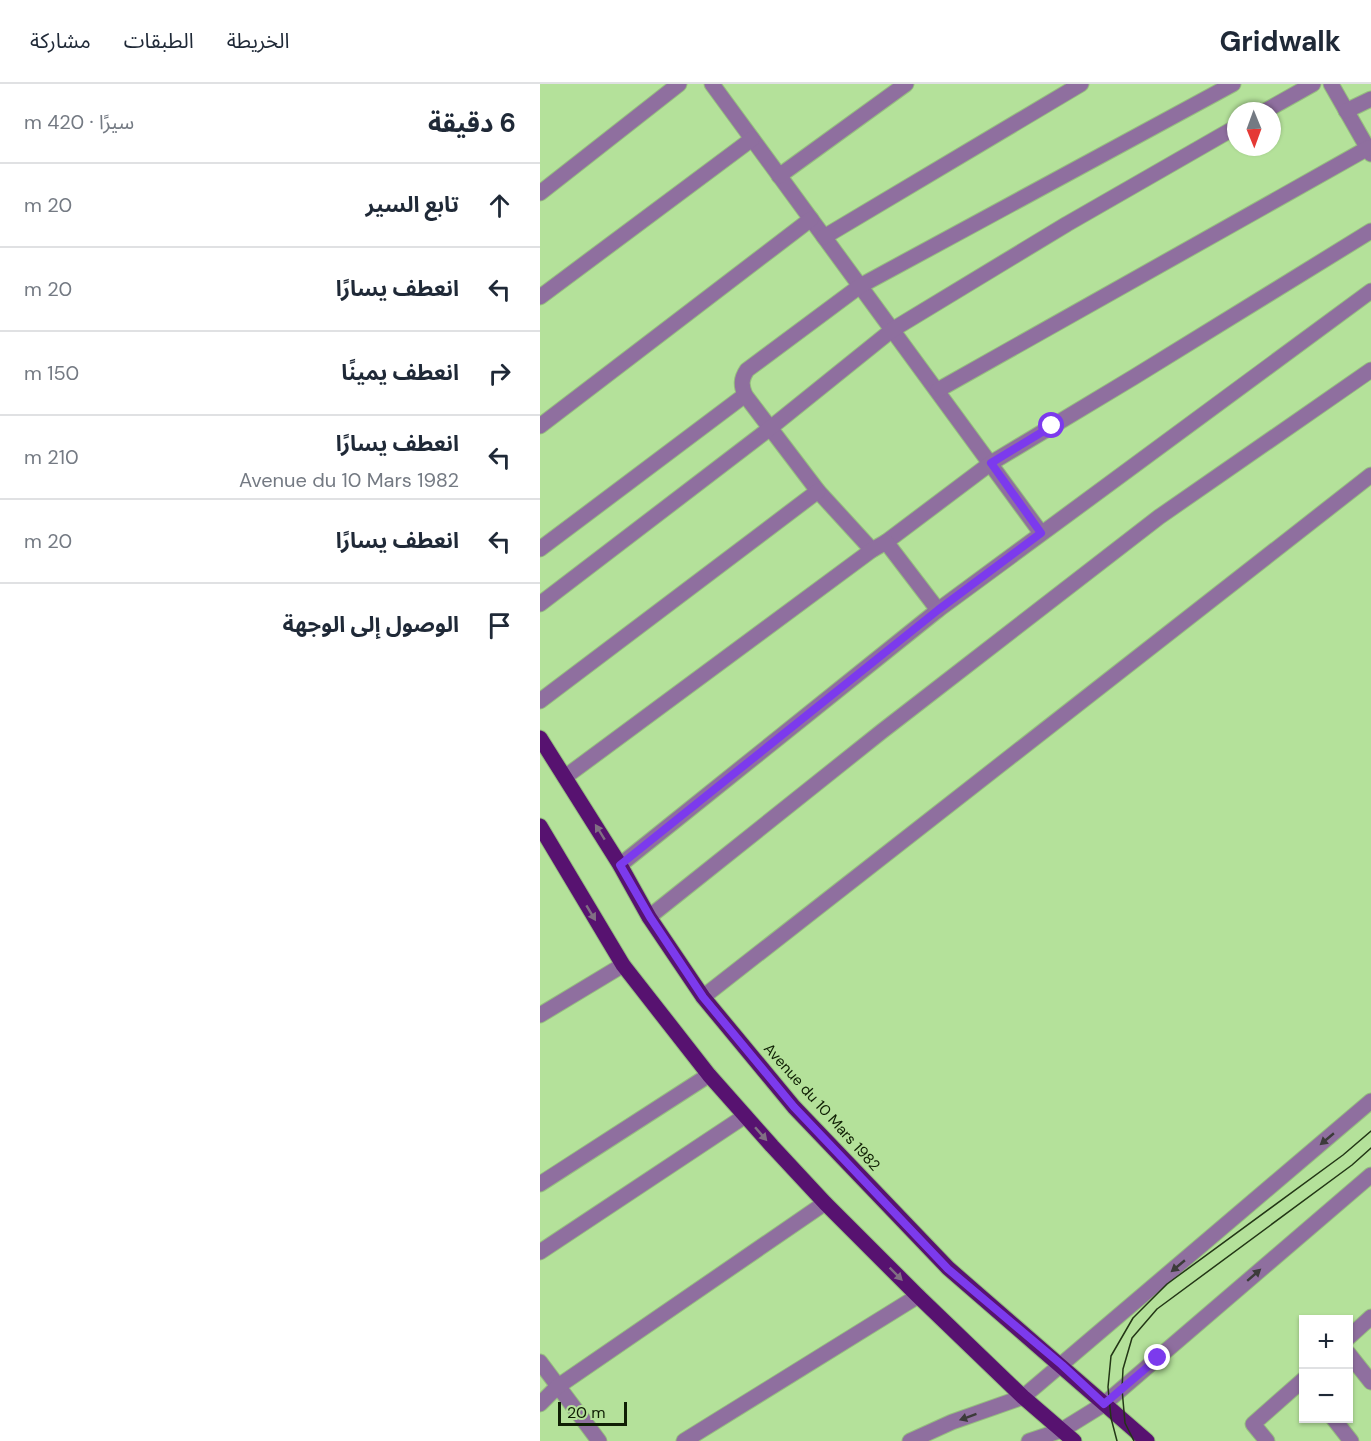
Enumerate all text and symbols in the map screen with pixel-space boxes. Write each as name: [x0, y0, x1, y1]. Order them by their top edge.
text: Gridwalk: [1219, 23, 1341, 60]
text: مشاركة: [30, 27, 91, 55]
text: الطبقات: [124, 27, 194, 55]
text: الخريطة: [227, 27, 290, 55]
north arrow: [1227, 102, 1281, 156]
text: 6 دقيقة: [428, 106, 516, 140]
text: سيرًا · 420 m: [24, 109, 134, 135]
icon: ahead: [483, 189, 516, 222]
text: تابع السير: [366, 190, 459, 219]
text: 20 m: [24, 192, 72, 218]
icon: left: [483, 273, 516, 306]
text: انعطف يسارًا: [336, 274, 459, 303]
text: 20 m: [24, 276, 72, 302]
icon: right: [483, 357, 516, 390]
text: انعطف يمينًا: [341, 358, 459, 387]
text: 150 m: [24, 360, 79, 386]
route start: [1038, 412, 1064, 438]
text: انعطف يسارًا: [336, 429, 459, 458]
icon: left: [483, 441, 516, 474]
text: 210 m: [24, 444, 79, 470]
text: Avenue du 10 Mars 1982: [239, 467, 459, 493]
icon: left: [483, 525, 516, 558]
text: انعطف يسارًا: [336, 526, 459, 555]
text: 20 m: [24, 528, 72, 554]
icon: arrive: [483, 609, 516, 642]
text: الوصول إلى الوجهة: [283, 610, 459, 639]
one-way arrow: [594, 824, 605, 840]
one-way arrow: [586, 905, 597, 921]
street label: Avenue du 10 Mars 1982: [759, 1039, 885, 1175]
one-way arrow: [754, 1126, 767, 1141]
one-way arrow: [1319, 1132, 1334, 1146]
one-way arrow: [1171, 1259, 1186, 1272]
one-way arrow: [888, 1267, 902, 1281]
one-way arrow: [1246, 1269, 1261, 1282]
map controls: [1299, 1315, 1353, 1423]
button: +: [1299, 1315, 1353, 1369]
route end: [1144, 1344, 1170, 1370]
button: −: [1299, 1369, 1353, 1423]
scale bar: [558, 1399, 627, 1426]
text: 20 m: [567, 1402, 606, 1423]
one-way arrow: [959, 1412, 977, 1422]

